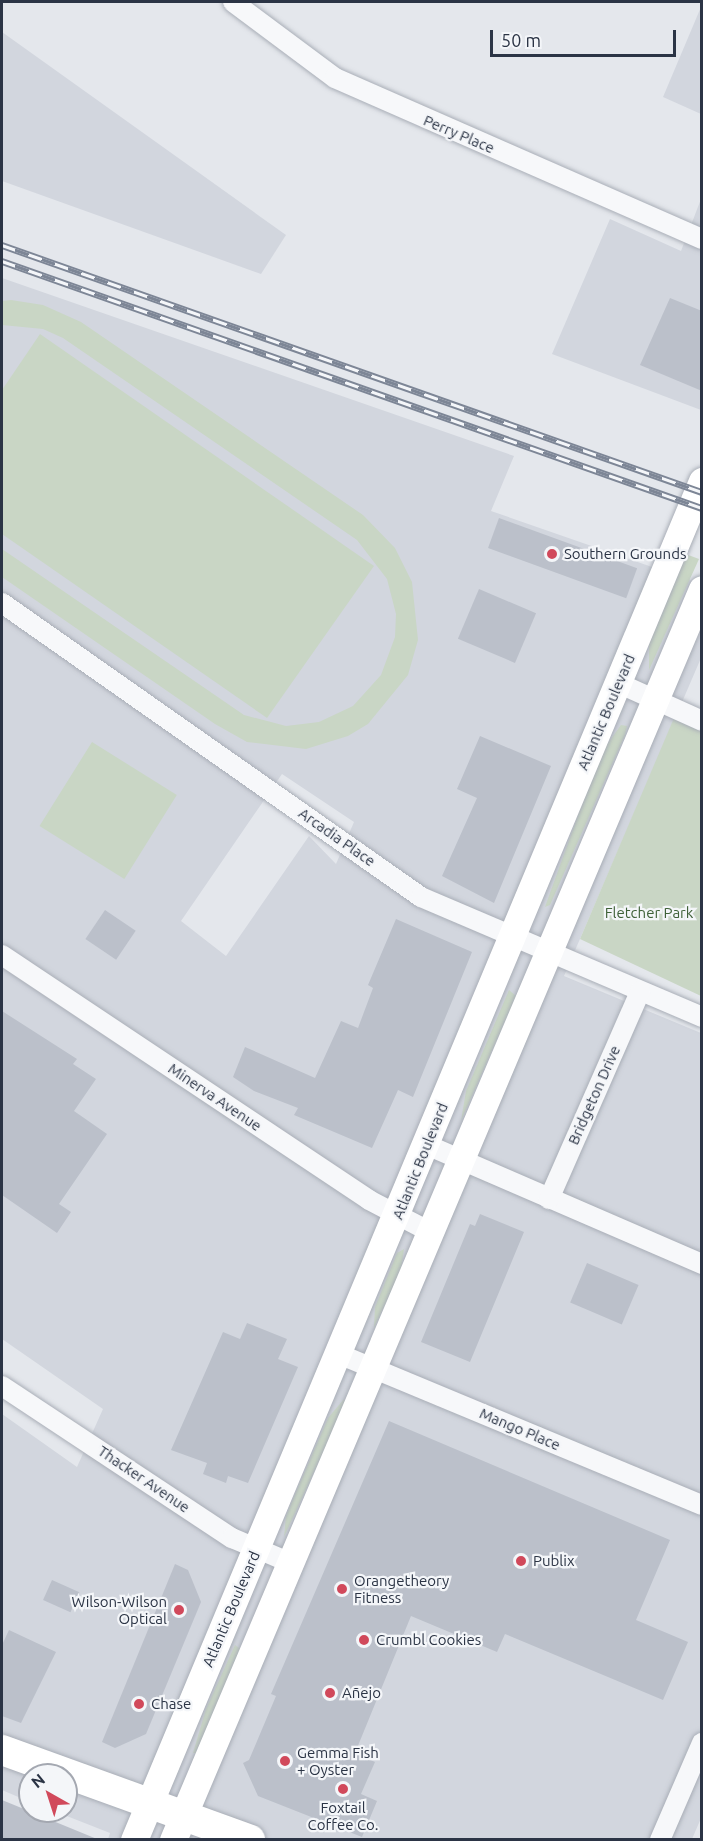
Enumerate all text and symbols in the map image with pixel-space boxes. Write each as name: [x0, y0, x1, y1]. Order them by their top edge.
scale bar: [493, 18, 679, 56]
text: 50 m: [501, 30, 541, 50]
street label: Perry Place: [421, 111, 497, 157]
place label: Southern Grounds: [564, 545, 686, 563]
marker: Southern Grounds: [545, 547, 559, 561]
street label: Atlantic Boulevard: [573, 651, 639, 773]
street label: Arcadia Place: [295, 804, 379, 870]
park label: Fletcher Park: [605, 904, 693, 922]
street label: Bridgeton Drive: [564, 1043, 624, 1147]
street label: Minerva Avenue: [165, 1059, 265, 1135]
street label: Atlantic Boulevard: [388, 1100, 452, 1222]
street label: Mango Place: [477, 1404, 563, 1454]
street label: Thacker Avenue: [95, 1442, 193, 1516]
street label: Atlantic Boulevard: [198, 1548, 264, 1670]
place label: Publix: [533, 1552, 574, 1570]
marker: Publix: [514, 1554, 528, 1568]
place label: Orangetheory Fitness: [354, 1571, 449, 1606]
marker: Orangetheory Fitness: [335, 1582, 349, 1596]
place label: Wilson-Wilson Optical: [71, 1592, 167, 1627]
marker: Wilson-Wilson Optical: [172, 1603, 186, 1617]
place label: Crumbl Cookies: [376, 1631, 481, 1649]
marker: Crumbl Cookies: [357, 1633, 371, 1647]
place label: Añejo: [342, 1684, 381, 1702]
marker: Añejo: [323, 1686, 337, 1700]
place label: Chase: [151, 1695, 191, 1713]
marker: Chase: [132, 1697, 146, 1711]
place label: Gemma Fish + Oyster: [297, 1743, 379, 1778]
marker: Gemma Fish + Oyster: [278, 1754, 292, 1768]
north arrow: [18, 1763, 78, 1823]
text: N: [28, 1770, 48, 1791]
marker: Foxtail Coffee Co.: [336, 1782, 350, 1796]
place label: Foxtail Coffee Co.: [308, 1798, 378, 1833]

